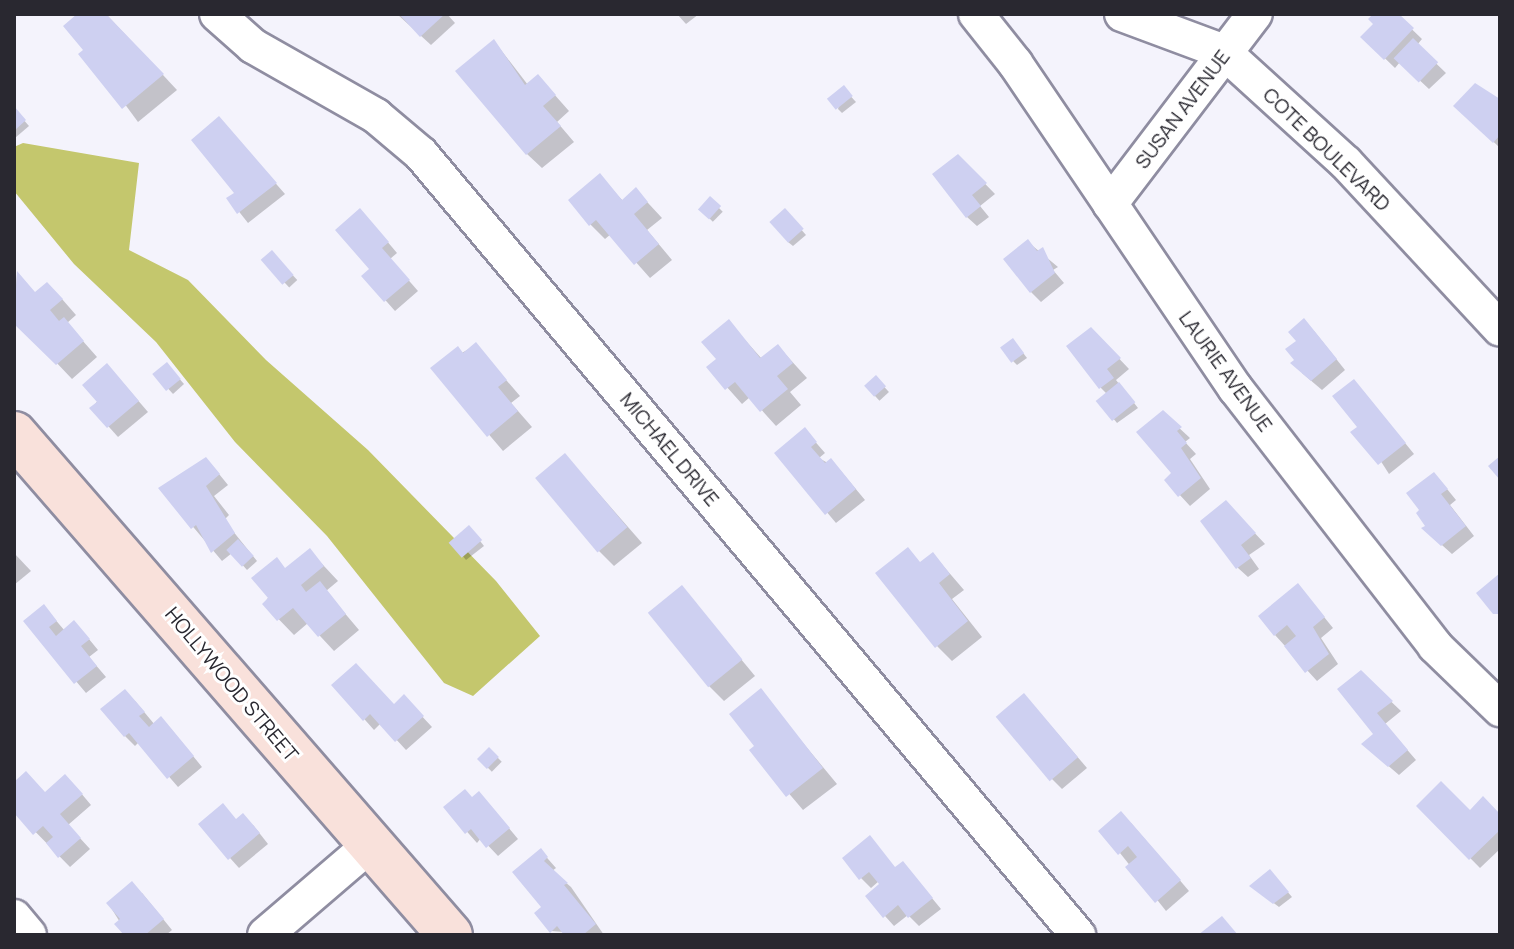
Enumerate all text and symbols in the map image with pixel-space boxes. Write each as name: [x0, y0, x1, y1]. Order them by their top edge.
street label: SUSAN AVENUE: [1130, 45, 1234, 173]
street label: COTE BOULEVARD: [1258, 82, 1396, 216]
street label: LAURIE AVENUE: [1174, 306, 1278, 436]
street label: MICHAEL DRIVE: [615, 387, 725, 511]
street label: HOLLYWOOD STREET: [160, 602, 304, 766]

